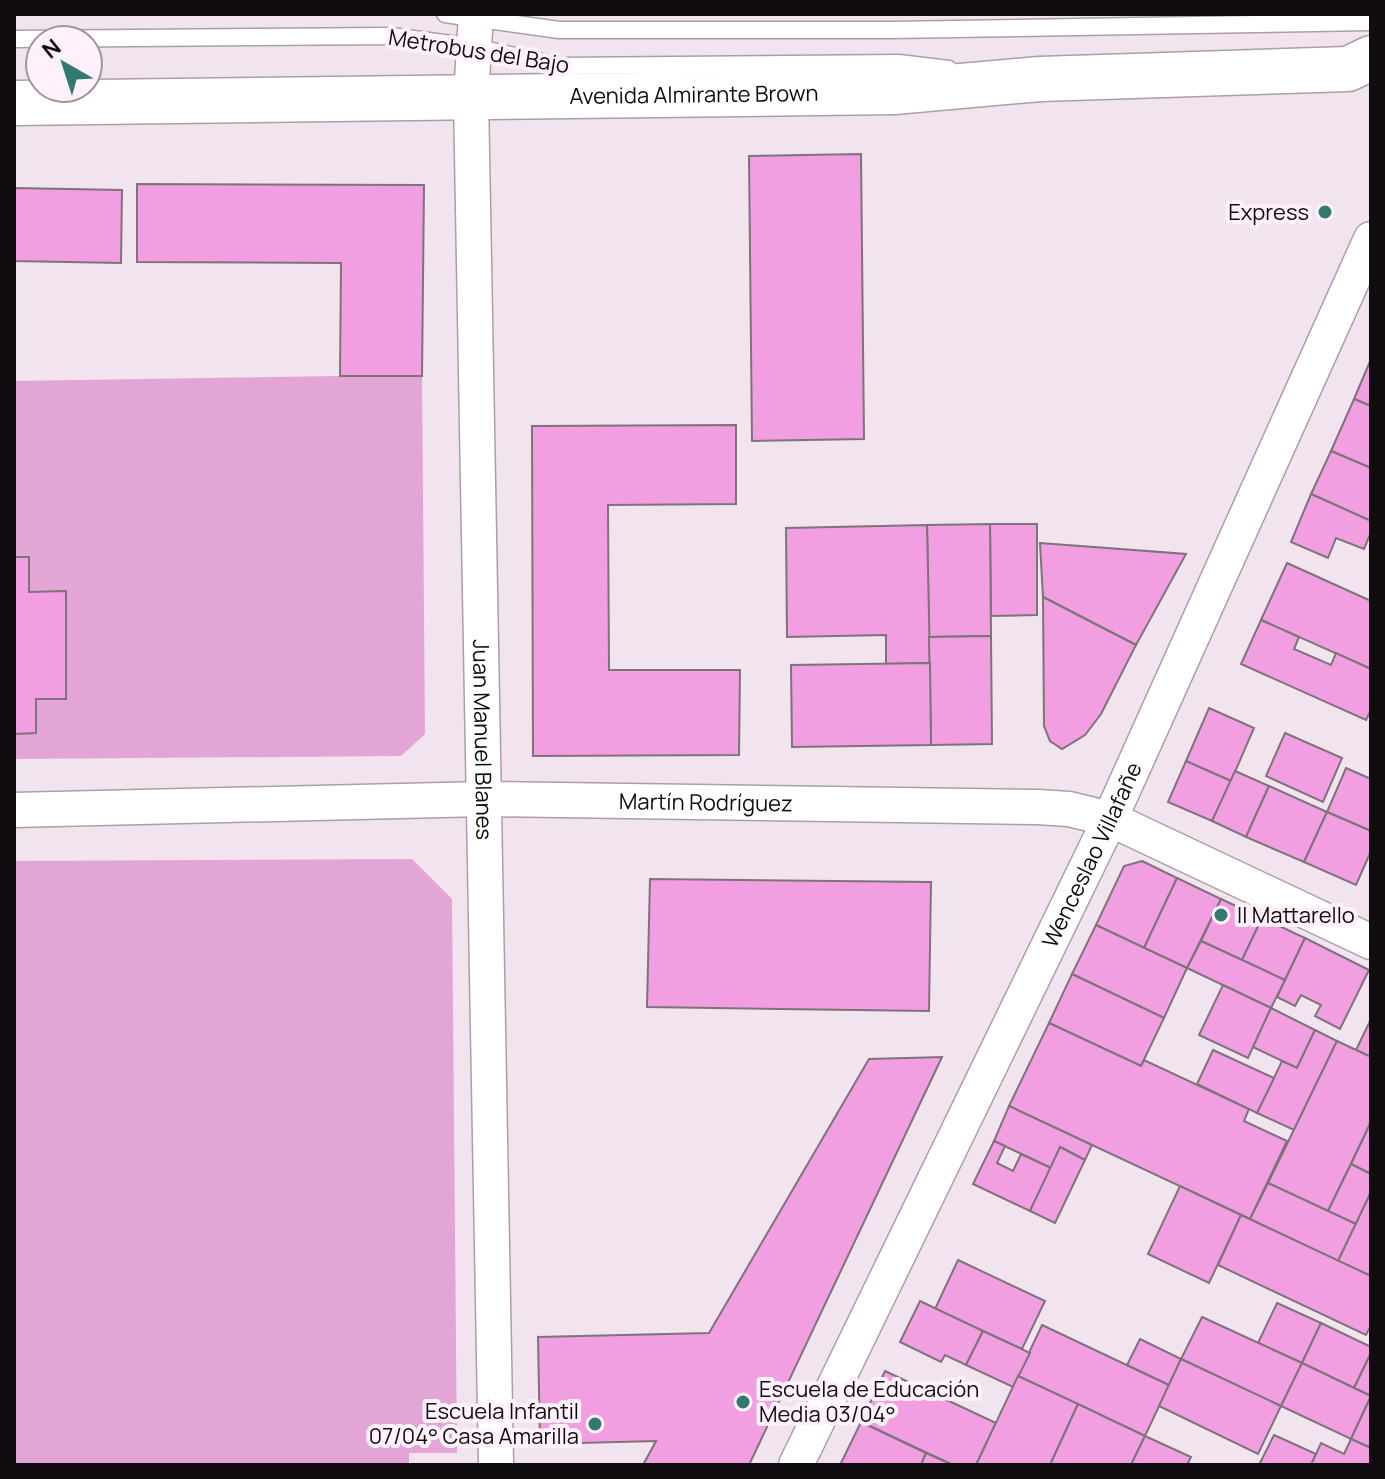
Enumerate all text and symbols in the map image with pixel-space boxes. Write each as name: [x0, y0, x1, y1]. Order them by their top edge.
street label: Metrobus del Bajo: [386, 22, 572, 80]
north arrow: [24, 24, 104, 104]
text: N: [36, 32, 67, 65]
street label: Avenida Almirante Brown: [569, 78, 819, 111]
place label: Express: [1228, 197, 1309, 227]
marker: Express: [1316, 203, 1334, 221]
street label: Juan Manuel Blanes: [466, 639, 500, 840]
street label: Wenceslao Villafañe: [1035, 757, 1149, 953]
street label: Martín Rodríguez: [619, 786, 793, 818]
place label: Il Mattarello: [1237, 900, 1355, 930]
marker: Il Mattarello: [1212, 906, 1230, 924]
place label: Escuela de Educación Media 03/04°: [759, 1374, 979, 1429]
marker: Escuela de Educación Media 03/04°: [734, 1393, 752, 1411]
place label: Escuela Infantil 07/04° Casa Amarilla: [369, 1396, 579, 1451]
marker: Escuela Infantil 07/04° Casa Amarilla: [586, 1415, 604, 1433]

